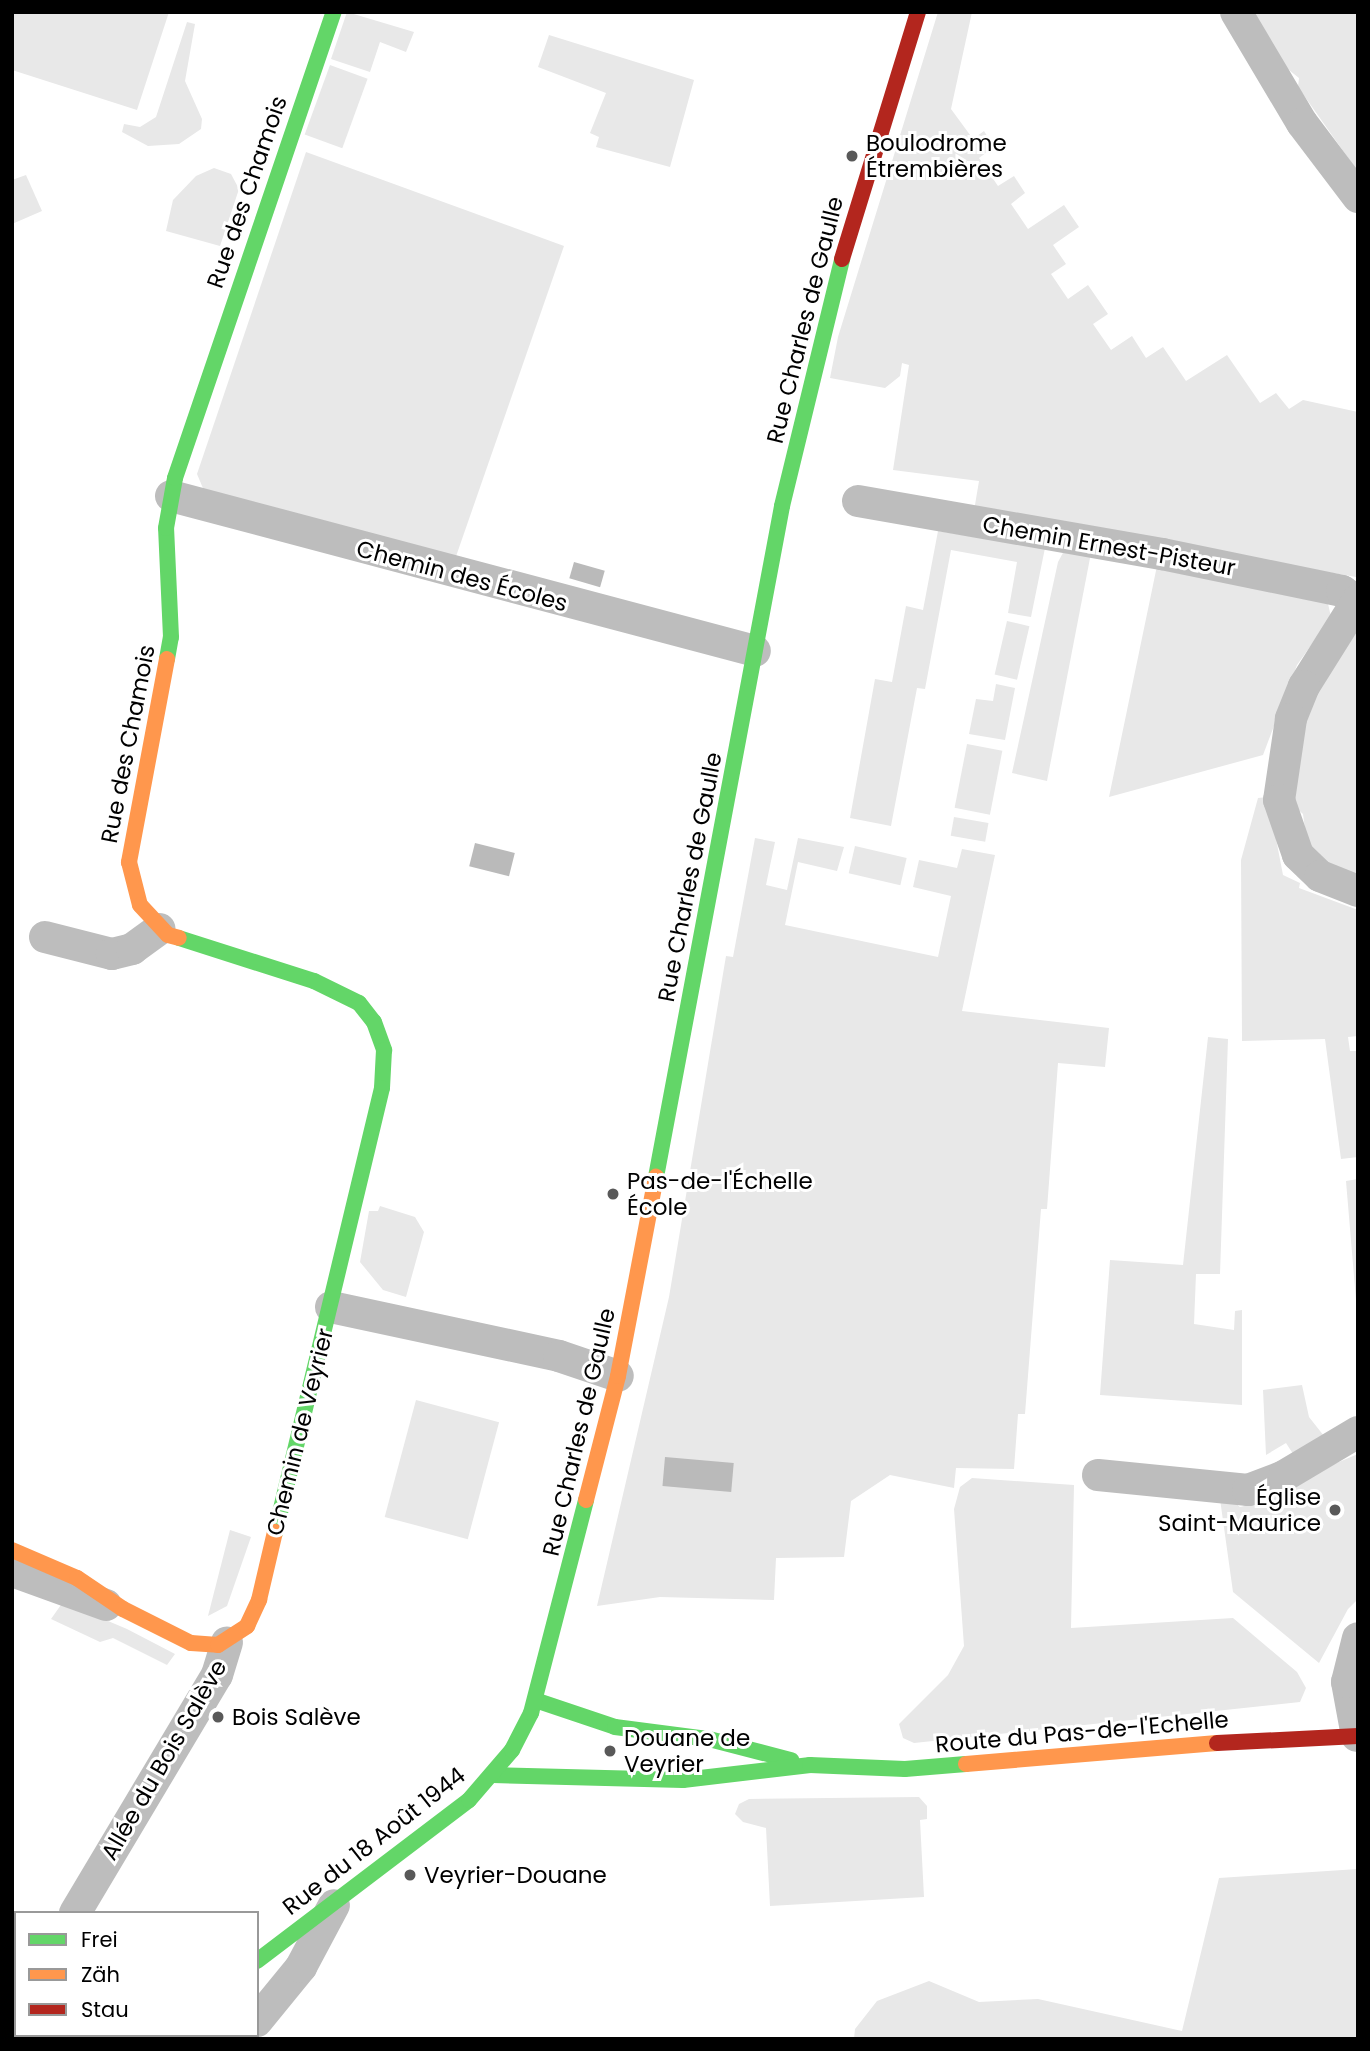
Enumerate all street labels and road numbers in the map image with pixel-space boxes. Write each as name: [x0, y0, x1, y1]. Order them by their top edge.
street label: Rue des Chamois: [201, 92, 293, 292]
street label: Rue Charles de Gaulle: [761, 194, 849, 446]
street label: Chemin Ernest-Pisteur: [980, 510, 1238, 582]
street label: Chemin des Écoles: [353, 535, 571, 617]
street label: Rue des Chamois: [95, 643, 161, 845]
street label: Rue Charles de Gaulle: [652, 750, 728, 1004]
street label: Rue Charles de Gaulle: [537, 1305, 621, 1559]
street label: Chemin de Veyrier: [261, 1325, 339, 1539]
street label: Allée du Bois Salève: [95, 1655, 233, 1865]
street label: Route du Pas-de-l'Echelle: [934, 1705, 1230, 1759]
street label: Rue du 18 Août 1944: [277, 1761, 471, 1921]

